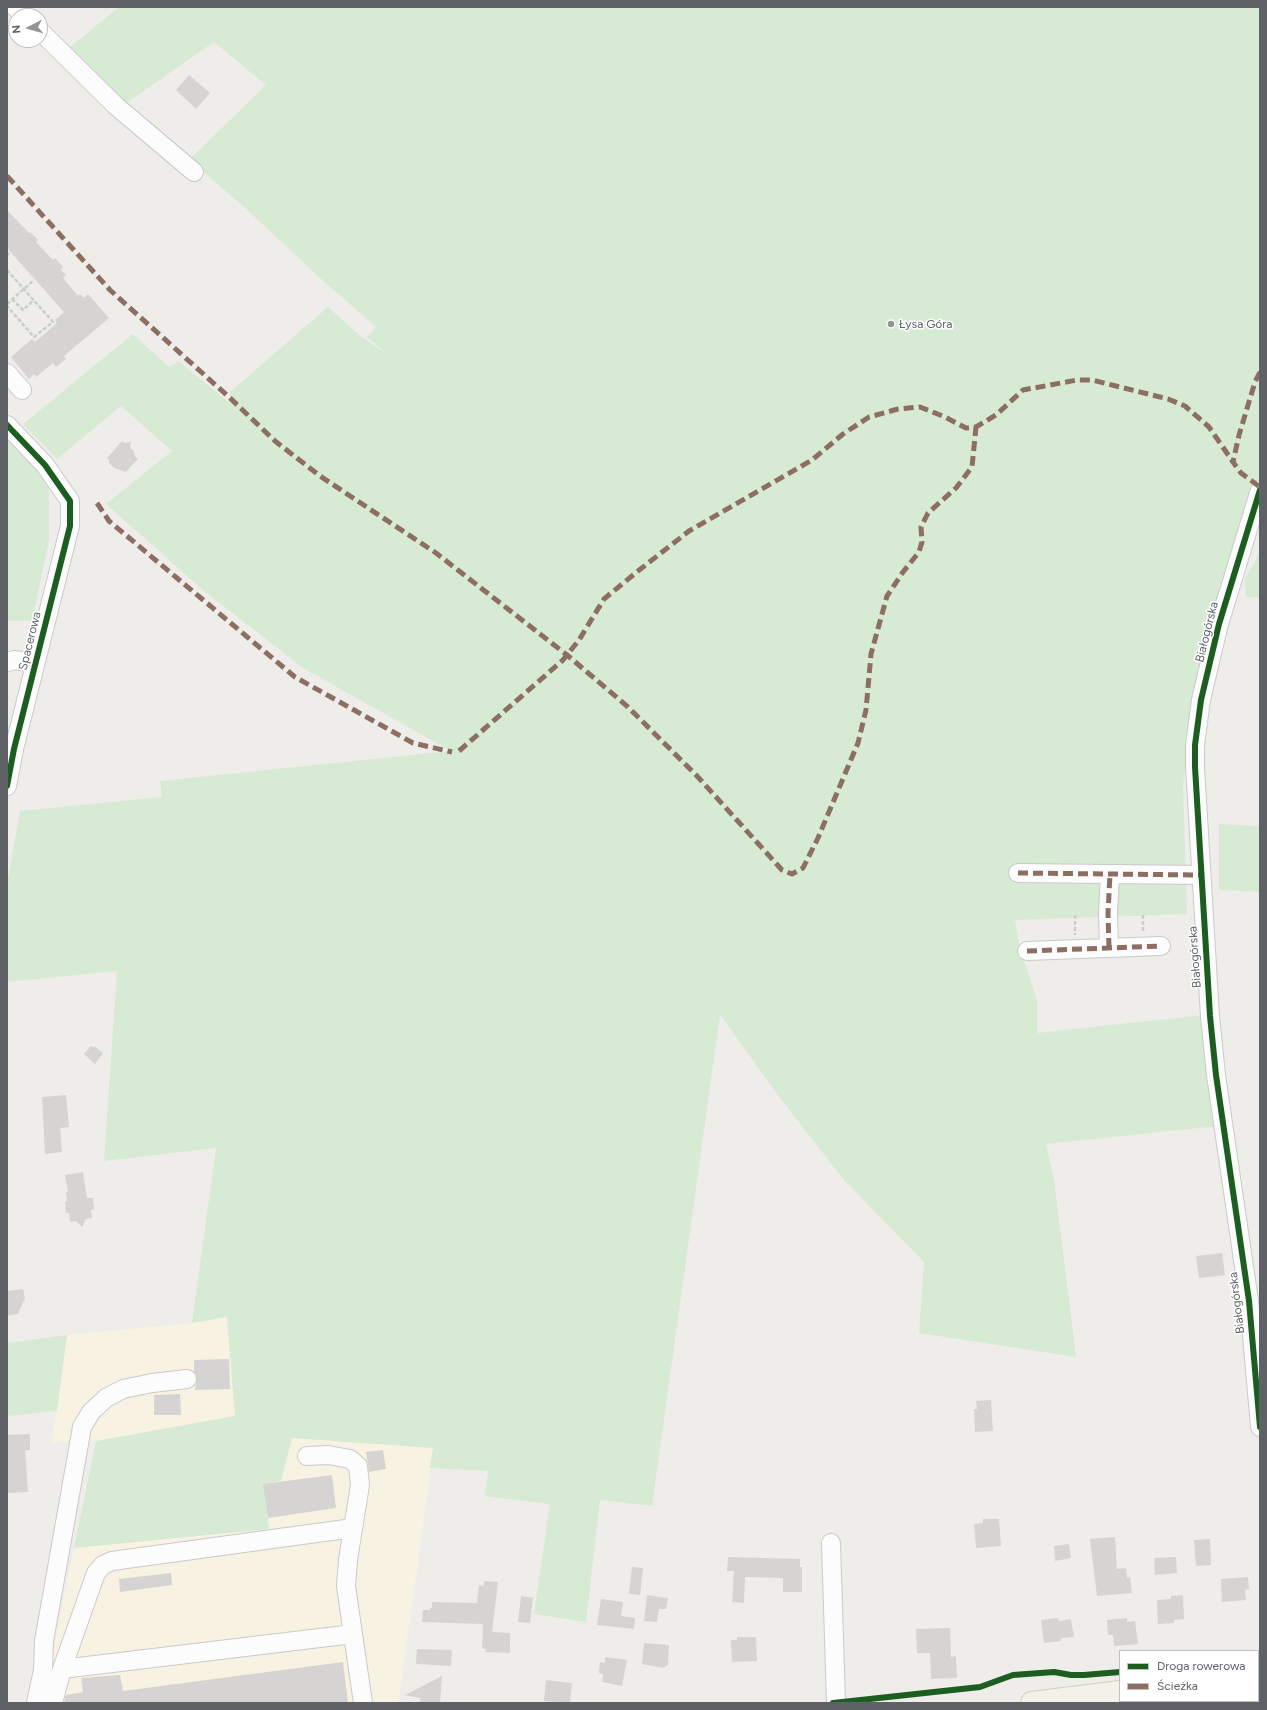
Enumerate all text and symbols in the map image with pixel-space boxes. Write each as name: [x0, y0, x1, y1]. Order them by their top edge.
north arrow: [8, 8, 48, 48]
text: N: [10, 24, 23, 34]
place label: Łysa Góra: [899, 317, 952, 331]
marker: Łysa Góra: [886, 319, 896, 329]
street label: Białogórska: [1193, 600, 1221, 664]
street label: Spacerowa: [16, 610, 44, 672]
street label: Białogórska: [1186, 926, 1204, 988]
street label: Białogórska: [1226, 1271, 1248, 1335]
legend: [1119, 1650, 1259, 1702]
text: Droga rowerowa: [1157, 1659, 1245, 1673]
text: Ścieżka: [1157, 1679, 1198, 1693]

